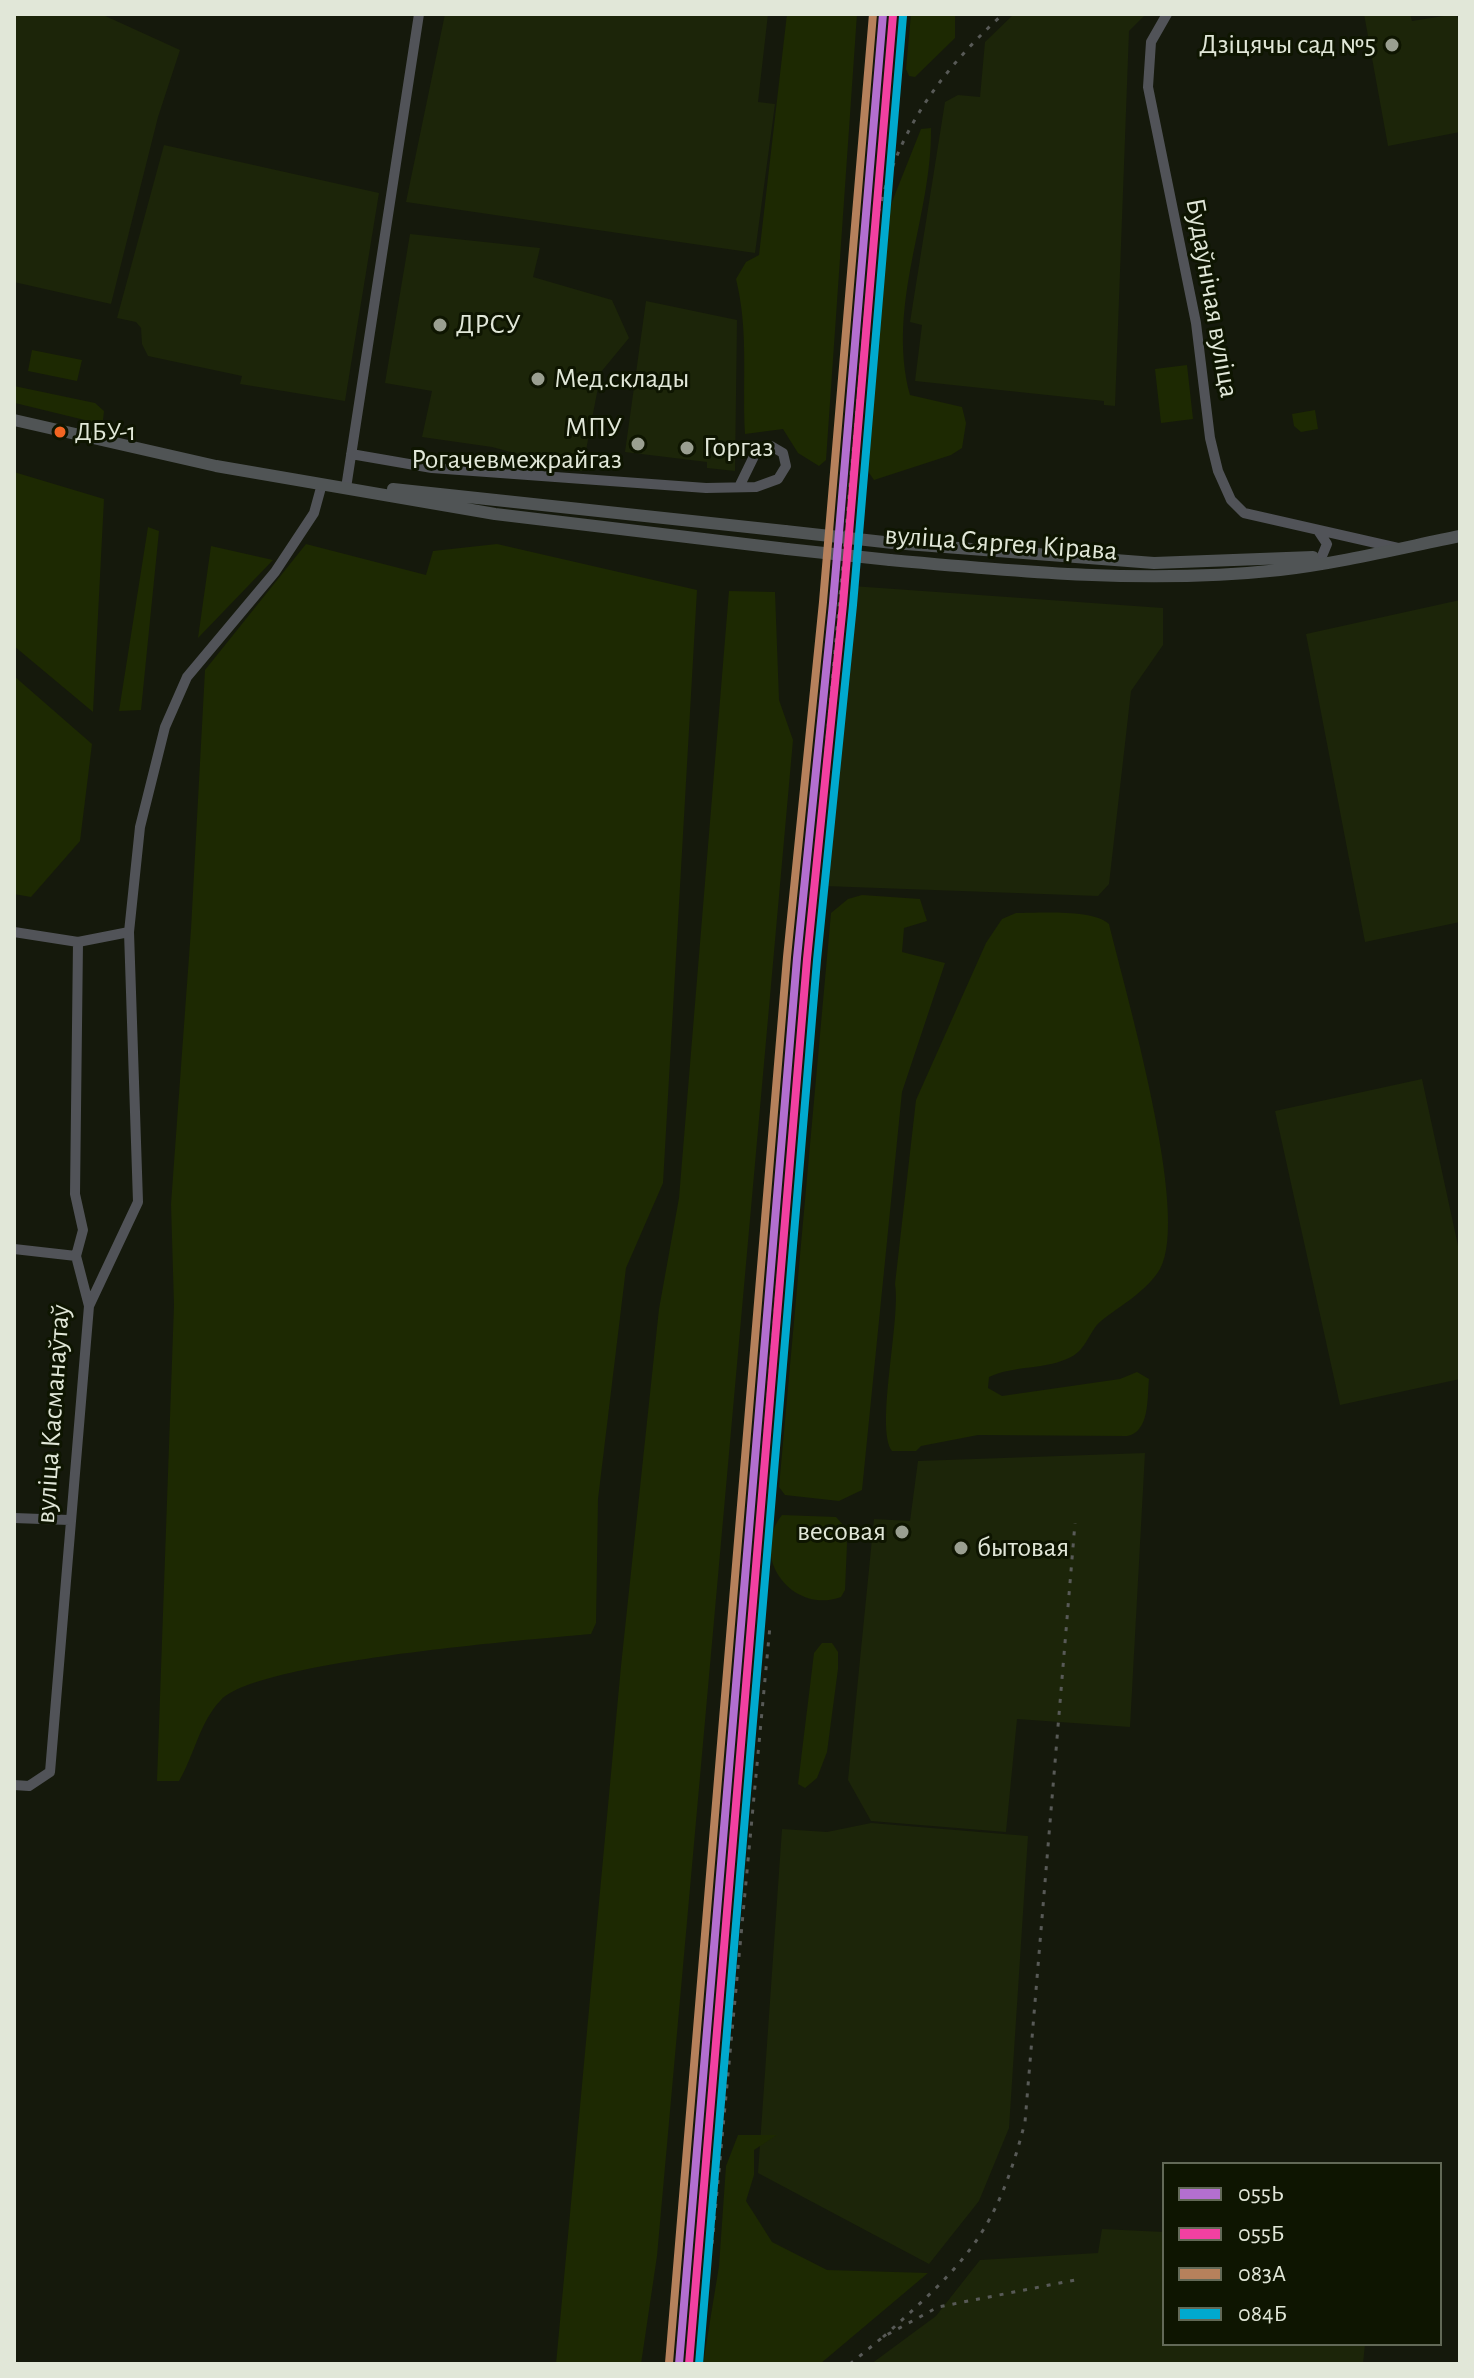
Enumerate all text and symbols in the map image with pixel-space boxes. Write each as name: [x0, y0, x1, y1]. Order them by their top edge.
place label: Дзіцячы сад №5: [1199, 28, 1376, 62]
marker: Дзіцячы сад №5: [1383, 36, 1401, 54]
street label: Будаўнічая вуліца: [1178, 196, 1246, 400]
place label: ДРСУ: [456, 308, 521, 342]
marker: ДРСУ: [431, 316, 449, 334]
place label: Мед.склады: [554, 362, 689, 396]
marker: Мед.склады: [529, 370, 547, 388]
place label: МПУ Рогачевмежрайгаз: [411, 411, 622, 477]
place label: ДБУ-1: [75, 416, 136, 448]
marker: ДБУ-1: [52, 424, 68, 440]
place label: Горгаз: [703, 431, 773, 465]
marker: МПУ Рогачевмежрайгаз: [629, 435, 647, 453]
marker: Горгаз: [678, 439, 696, 457]
street label: вуліца Сяргея Кірава: [883, 518, 1119, 568]
street label: вуліца Касманаўтаў: [29, 1303, 77, 1525]
place label: весовая: [797, 1515, 886, 1549]
marker: весовая: [893, 1523, 911, 1541]
place label: бытовая: [977, 1531, 1069, 1565]
marker: бытовая: [952, 1539, 970, 1557]
legend: [1162, 2162, 1442, 2346]
text: 055Ь: [1238, 2182, 1284, 2206]
text: 055Б: [1238, 2222, 1284, 2246]
text: 083А: [1238, 2262, 1286, 2286]
text: 084Б: [1238, 2302, 1287, 2326]

